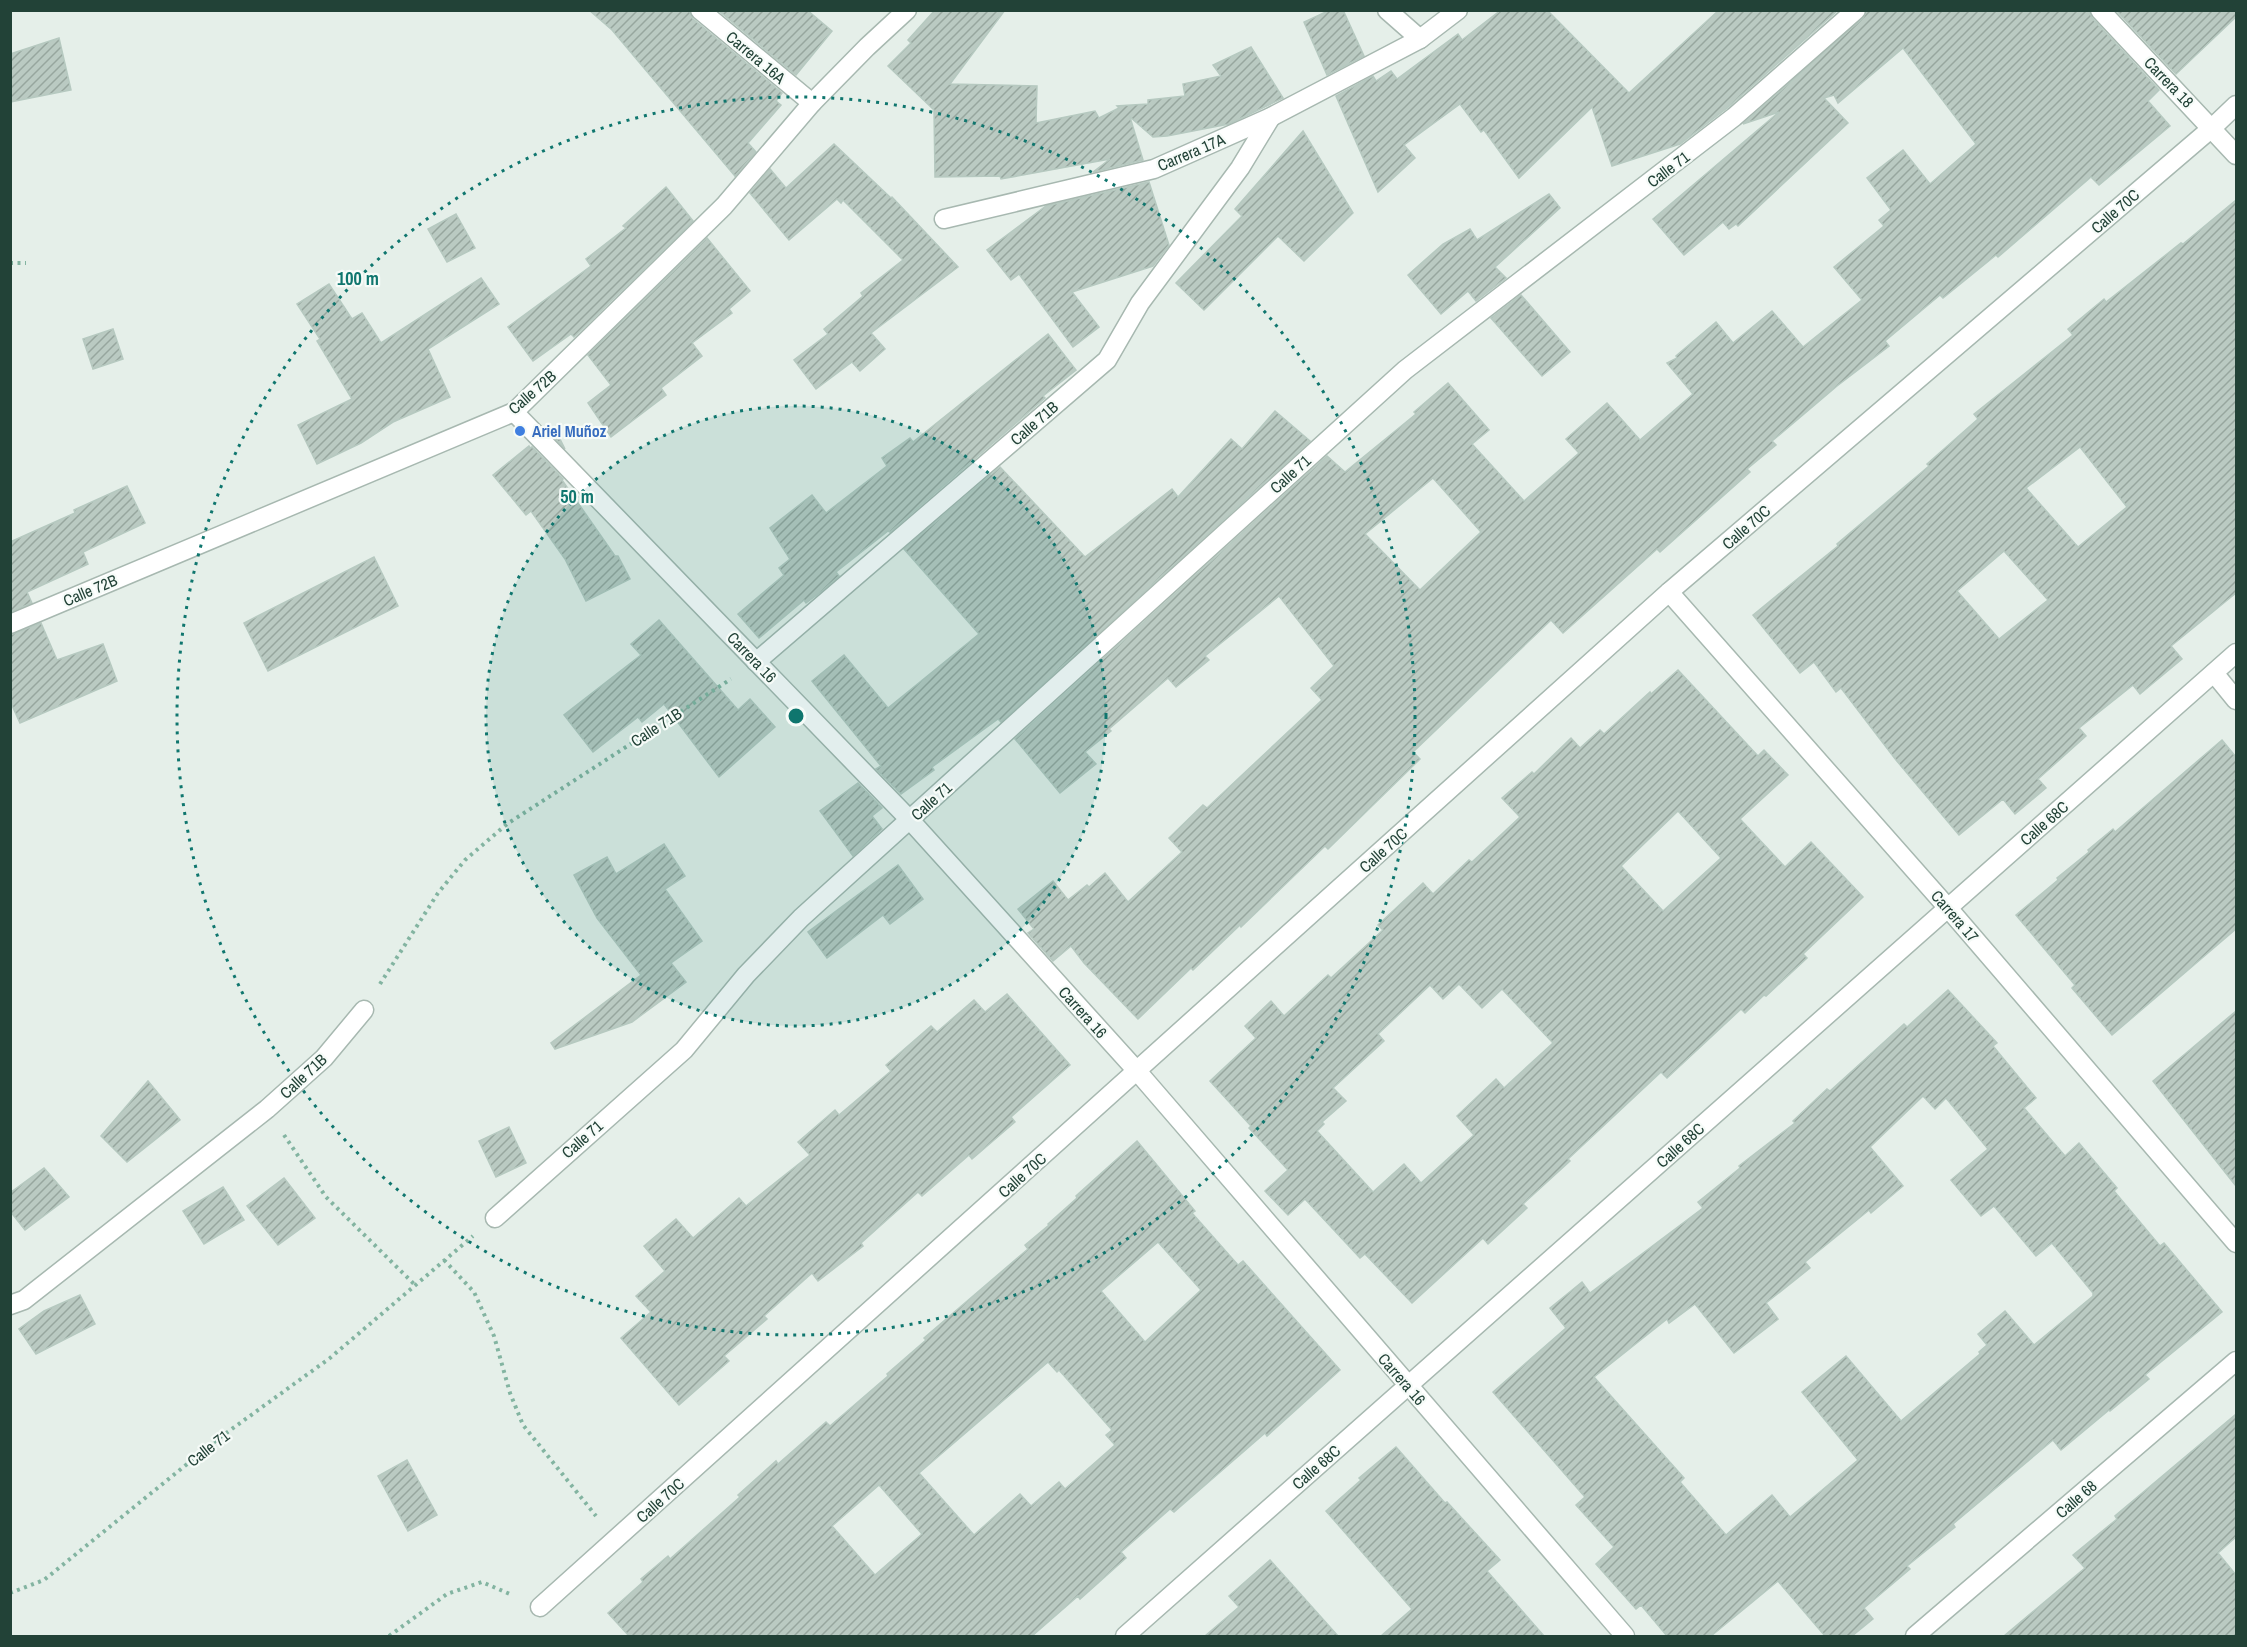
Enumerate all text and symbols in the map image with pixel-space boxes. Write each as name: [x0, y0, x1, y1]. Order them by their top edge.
street label: Carrera 16A: [722, 26, 791, 89]
street label: Carrera 18: [2139, 52, 2199, 112]
street label: Carrera 17A: [1154, 128, 1228, 176]
street label: Calle 71: [1642, 145, 1694, 192]
street label: Calle 70C: [2086, 184, 2144, 238]
text: 100 m: [337, 266, 379, 291]
street label: Calle 72B: [503, 365, 561, 419]
street label: Calle 71B: [1005, 396, 1063, 450]
place label: Ariel Muñoz: [532, 420, 607, 442]
marker: Ariel Muñoz: [513, 424, 527, 438]
street label: Calle 71: [1265, 449, 1316, 498]
text: 50 m: [560, 484, 594, 509]
street label: Calle 70C: [1717, 500, 1775, 554]
street label: Calle 72B: [60, 569, 121, 611]
street label: Carrera 16: [722, 627, 782, 687]
street label: Calle 71B: [626, 702, 686, 752]
centre of rings: [786, 706, 806, 726]
street label: Calle 71: [906, 776, 957, 825]
street label: Calle 68C: [2015, 796, 2073, 850]
street label: Calle 70C: [1354, 823, 1412, 877]
street label: Carrera 17: [1926, 885, 1984, 947]
street label: Carrera 16: [1054, 981, 1112, 1043]
street label: Calle 71B: [275, 1048, 331, 1103]
street label: Calle 71: [557, 1114, 608, 1163]
street label: Calle 68C: [1651, 1118, 1709, 1172]
street label: Calle 70C: [993, 1148, 1051, 1202]
street label: Carrera 16: [1373, 1348, 1431, 1410]
street label: Calle 71: [182, 1424, 234, 1471]
street label: Calle 68C: [1287, 1440, 1345, 1494]
street label: Calle 70C: [631, 1473, 689, 1527]
street label: Calle 68: [2051, 1475, 2101, 1523]

